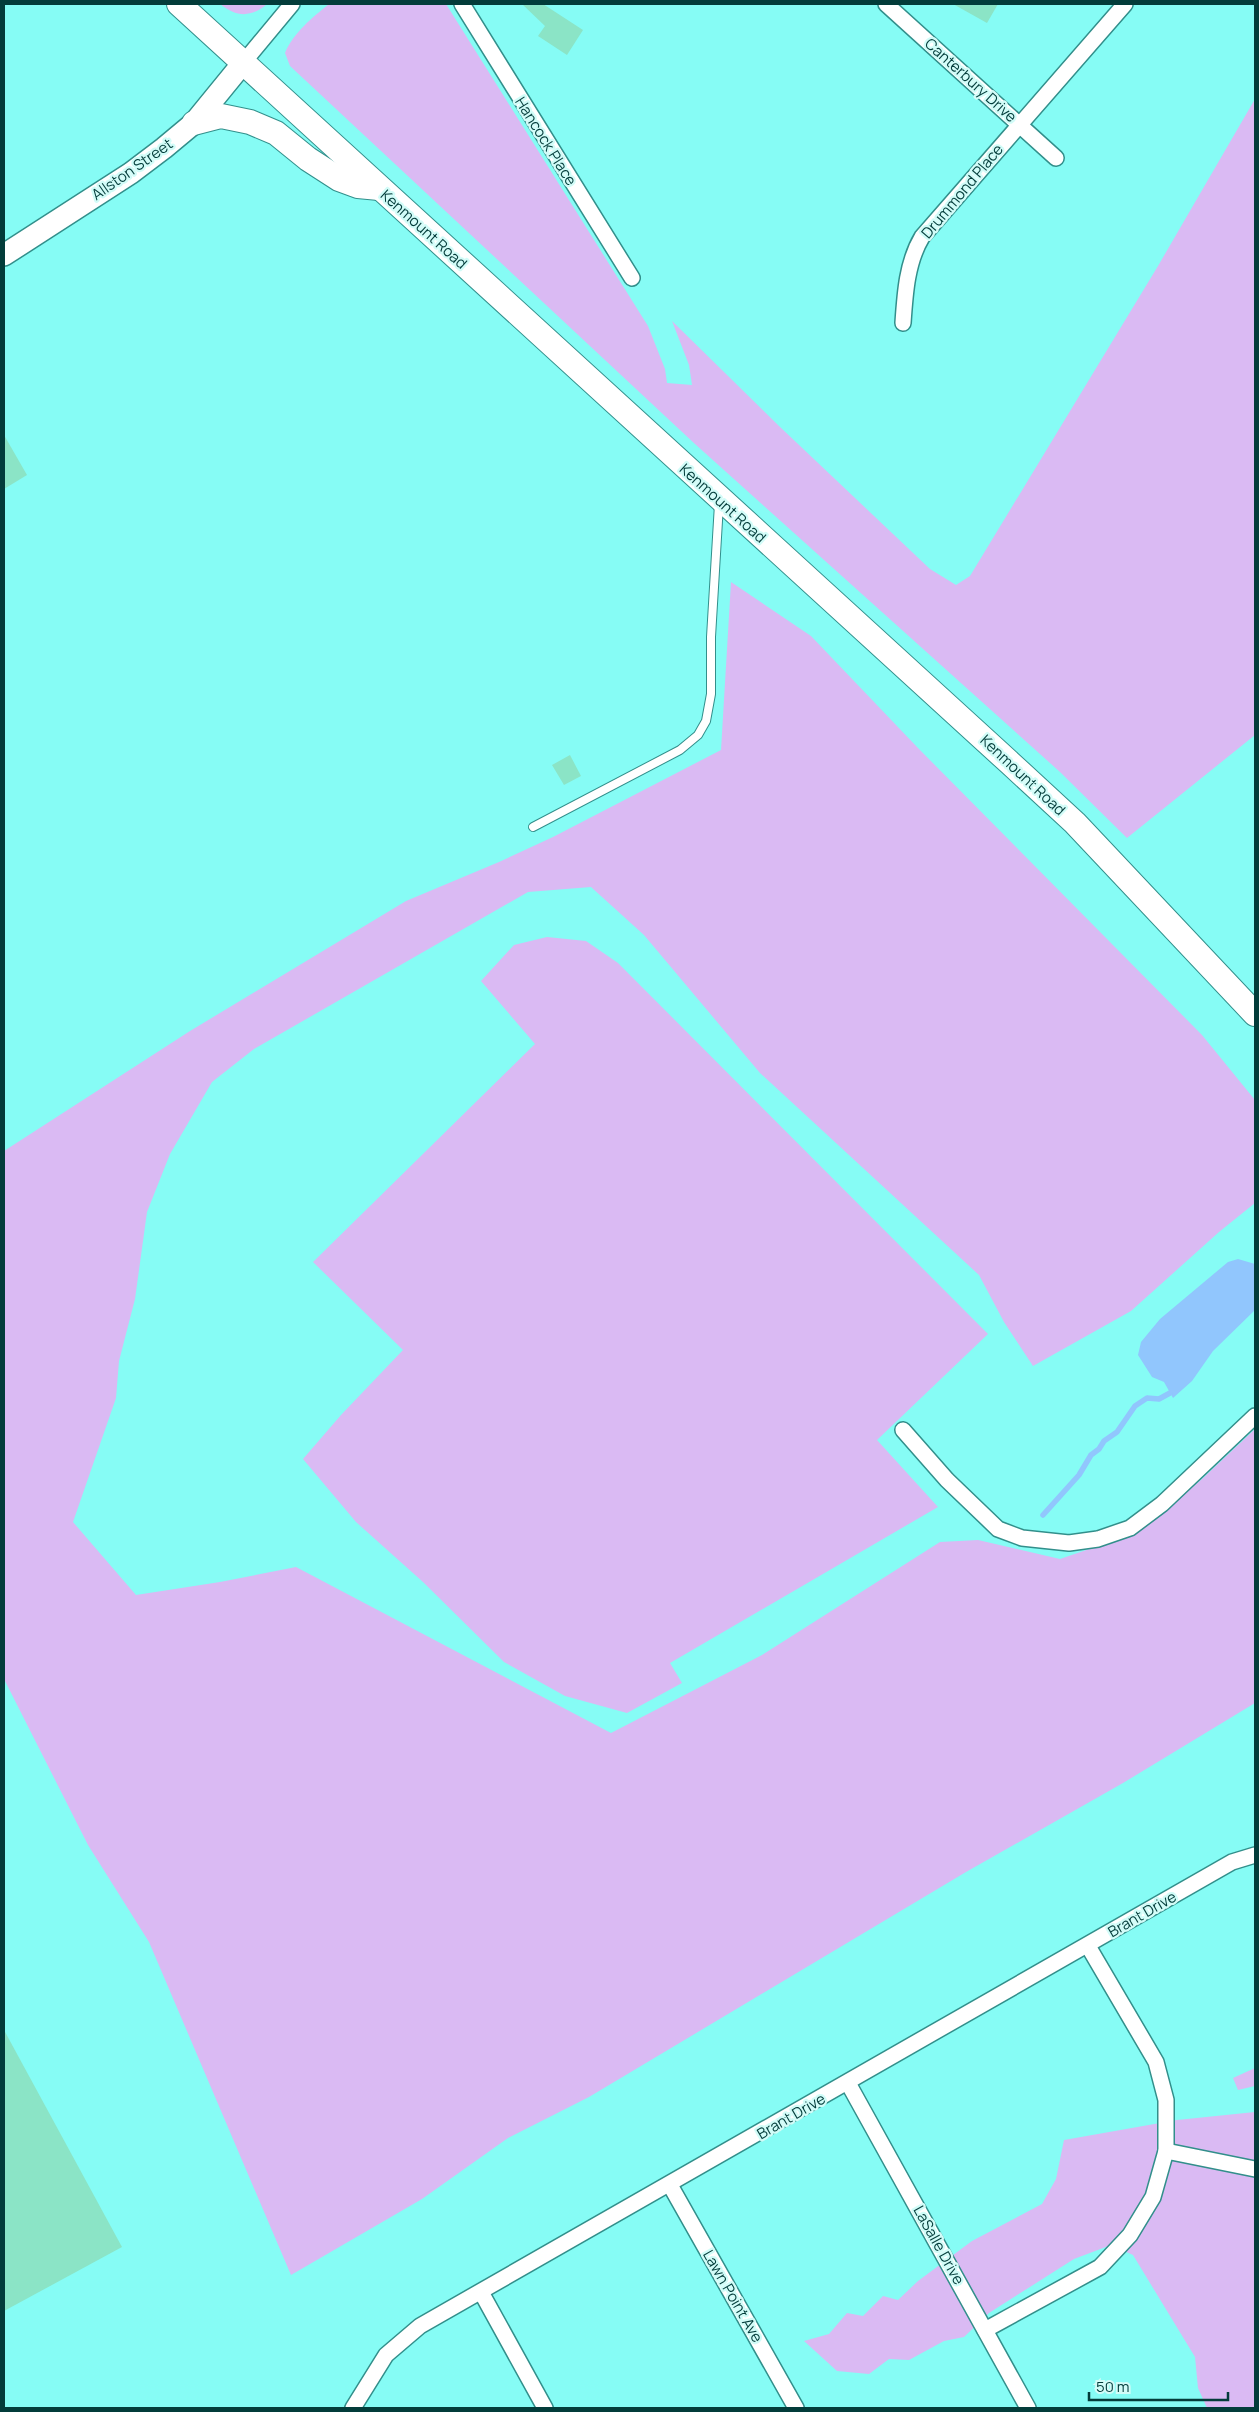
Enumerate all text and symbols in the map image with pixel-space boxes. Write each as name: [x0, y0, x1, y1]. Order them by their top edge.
street label: Canterbury Drive: [921, 33, 1022, 127]
street label: Hancock Place: [510, 93, 582, 190]
street label: Allston Street: [87, 133, 177, 205]
street label: Drummond Place: [916, 139, 1008, 243]
street label: Kenmount Road: [376, 184, 472, 274]
street label: Kenmount Road: [675, 458, 771, 548]
street label: Kenmount Road: [976, 730, 1070, 820]
street label: Brant Drive: [1104, 1886, 1180, 1942]
street label: Brant Drive: [753, 2088, 829, 2144]
street label: LaSalle Drive: [909, 2202, 969, 2289]
street label: Lawn Point Ave: [698, 2246, 768, 2346]
scale bar: [1089, 2370, 1228, 2402]
text: 50 m: [1096, 2376, 1130, 2397]

